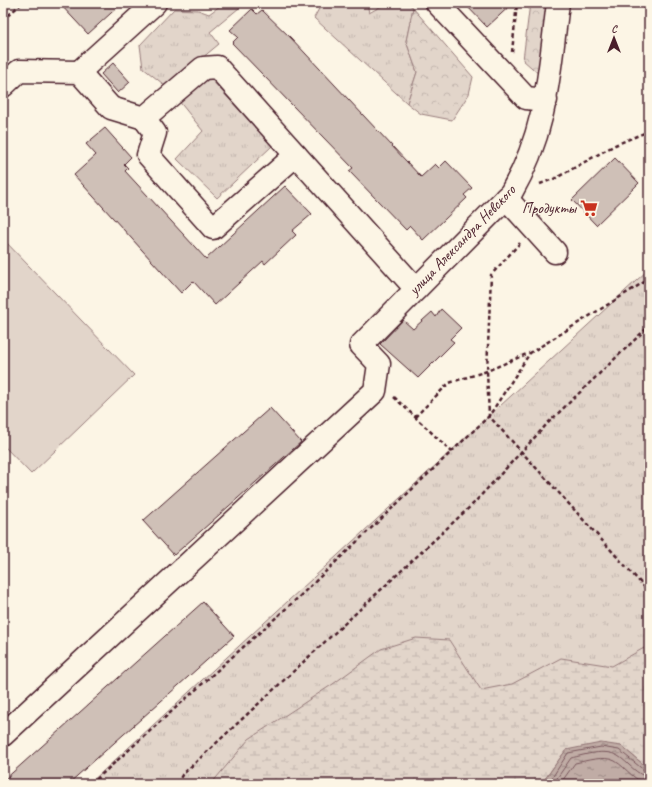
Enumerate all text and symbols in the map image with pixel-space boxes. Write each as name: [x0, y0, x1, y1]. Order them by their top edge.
north arrow: [594, 18, 634, 58]
text: С: [611, 21, 618, 35]
street label: улица Александра Невского: [403, 180, 521, 300]
place label: Продукты: [522, 198, 578, 218]
supermarket icon: Продукты: [579, 198, 599, 218]

